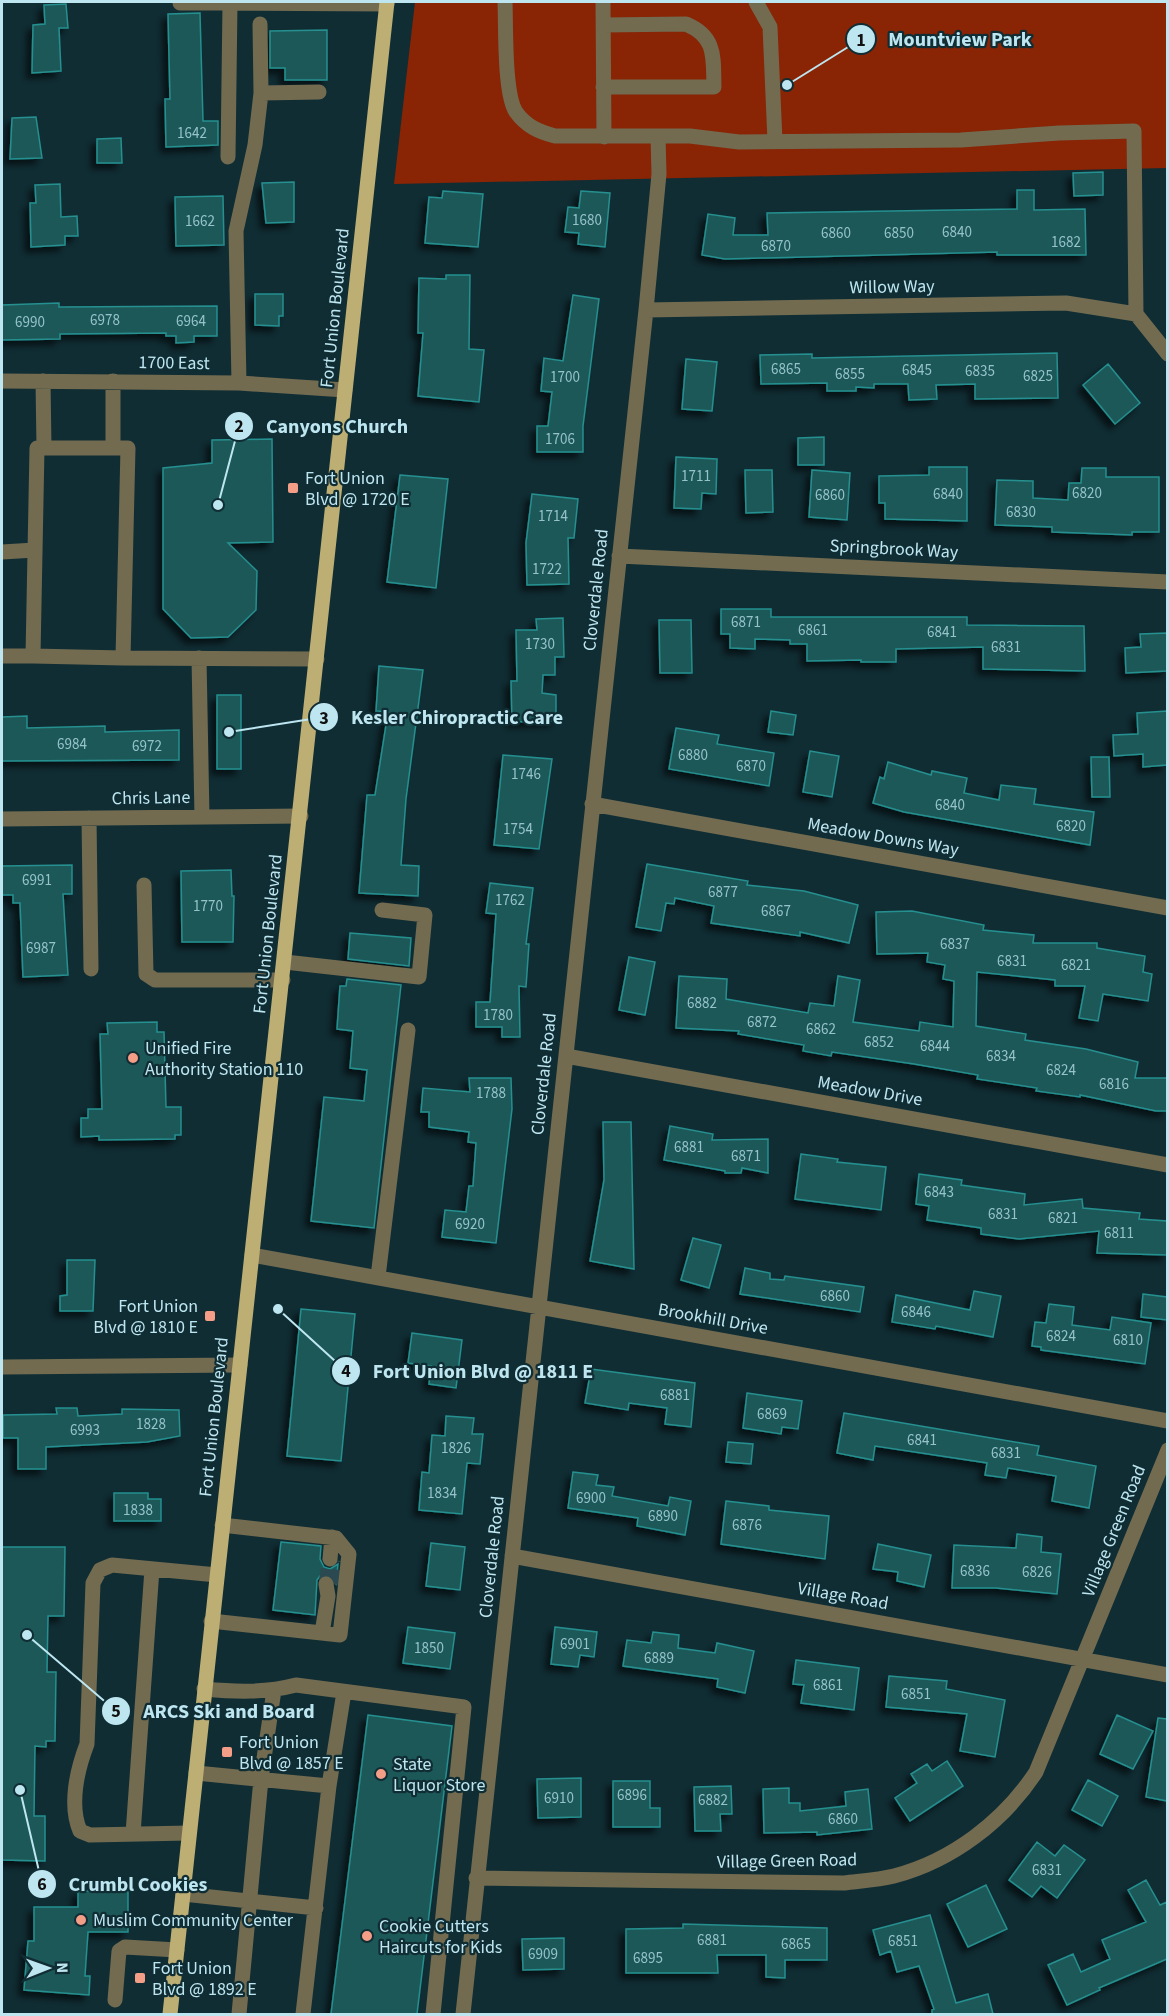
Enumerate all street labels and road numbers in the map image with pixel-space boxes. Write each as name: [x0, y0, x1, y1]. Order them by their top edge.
street label: Fort Union Boulevard: [314, 227, 356, 389]
street label: Willow Way: [849, 274, 935, 300]
street label: 1700 East: [138, 350, 210, 376]
street label: Cloverdale Road: [577, 528, 615, 652]
street label: Springbrook Way: [829, 533, 959, 565]
street label: Chris Lane: [112, 785, 191, 811]
street label: Meadow Downs Way: [805, 811, 961, 863]
street label: Fort Union Boulevard: [247, 853, 289, 1015]
street label: Cloverdale Road: [525, 1012, 563, 1136]
street label: Meadow Drive: [816, 1069, 924, 1113]
street label: Brookhill Drive: [656, 1297, 770, 1341]
street label: Fort Union Boulevard: [193, 1336, 235, 1498]
street label: Village Green Road: [1076, 1461, 1152, 1601]
street label: Cloverdale Road: [473, 1495, 511, 1619]
street label: Village Road: [796, 1576, 890, 1616]
street label: Village Green Road: [717, 1847, 857, 1875]

